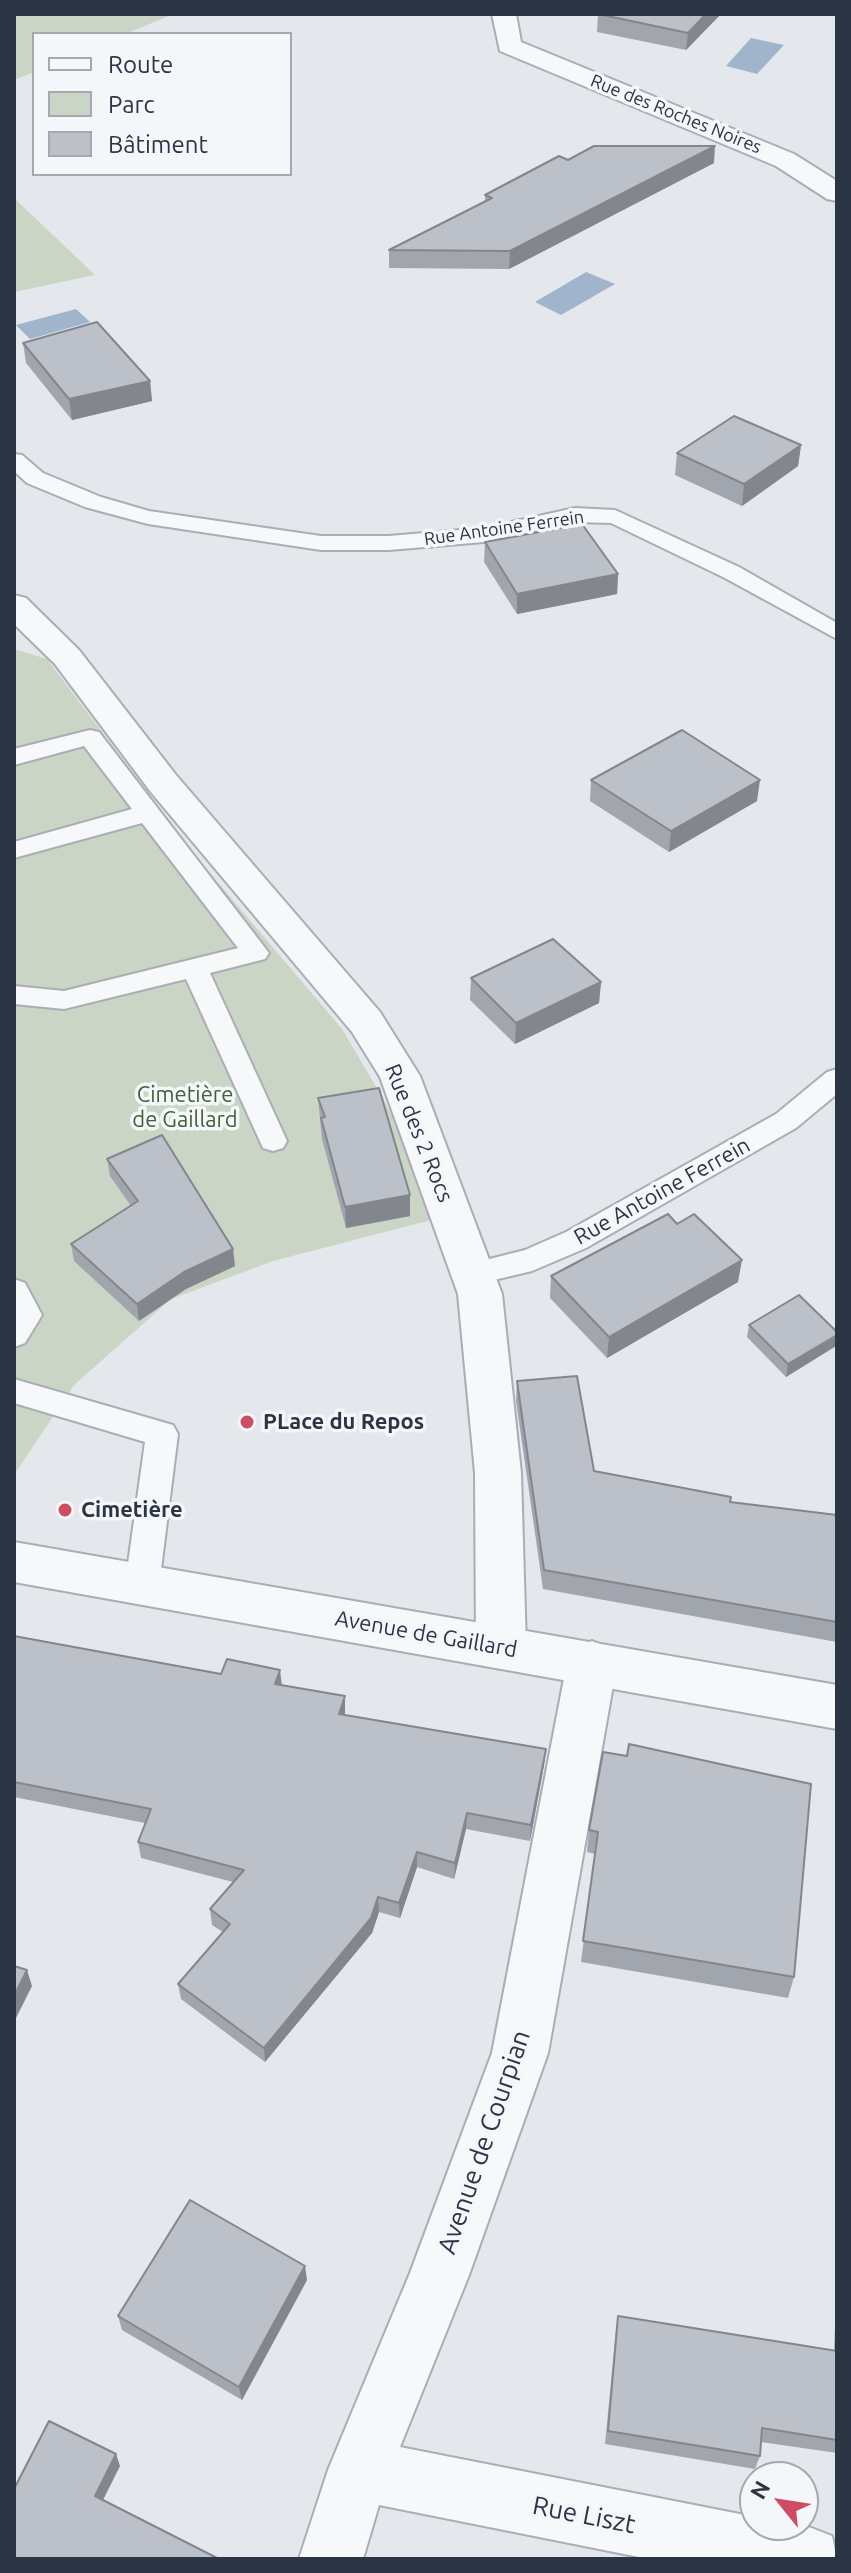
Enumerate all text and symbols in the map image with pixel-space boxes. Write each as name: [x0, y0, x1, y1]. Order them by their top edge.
legend: [32, 32, 292, 176]
text: Route: [108, 51, 173, 78]
street label: Rue des Roches Noires: [587, 70, 765, 158]
text: Parc: [108, 91, 155, 118]
text: Bâtiment: [108, 131, 208, 158]
street label: Rue Antoine Ferrein: [423, 506, 585, 550]
street label: Rue des 2 Rocs: [379, 1060, 459, 1206]
park label: Cimetière de Gaillard: [132, 1082, 238, 1134]
street label: Rue Antoine Ferrein: [569, 1132, 755, 1250]
place label: PLace du Repos: [263, 1409, 424, 1435]
marker: PLace du Repos: [238, 1413, 256, 1431]
place label: Cimetière: [81, 1497, 183, 1523]
marker: Cimetière: [56, 1501, 74, 1519]
street label: Avenue de Gaillard: [333, 1605, 519, 1663]
street label: Avenue de Courpian: [431, 2026, 537, 2258]
north arrow: [739, 2461, 819, 2541]
text: N: [745, 2476, 774, 2503]
street label: Rue Liszt: [530, 2490, 638, 2540]

